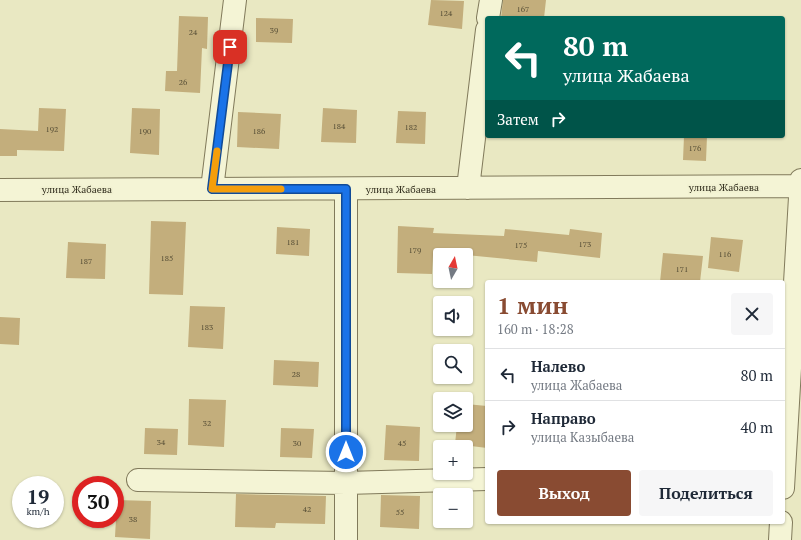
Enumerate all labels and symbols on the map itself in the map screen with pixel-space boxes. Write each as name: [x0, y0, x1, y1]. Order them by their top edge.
house number: 167: [517, 4, 529, 14]
house number: 124: [440, 8, 453, 18]
house number: 39: [270, 25, 278, 35]
house number: 24: [189, 27, 198, 37]
pin: [213, 30, 247, 64]
house number: 26: [179, 77, 188, 87]
house number: 184: [333, 121, 346, 131]
house number: 182: [405, 122, 417, 132]
house number: 192: [46, 124, 58, 134]
house number: 190: [139, 126, 151, 136]
house number: 186: [253, 126, 266, 136]
house number: 176: [689, 143, 702, 153]
street label: улица Жабаева: [688, 181, 759, 194]
street label: улица Жабаева: [41, 183, 112, 196]
street label: улица Жабаева: [365, 183, 436, 196]
house number: 181: [287, 237, 299, 247]
house number: 173: [579, 239, 591, 249]
house number: 175: [515, 240, 527, 250]
house number: 179: [409, 245, 421, 255]
north arrow: [433, 248, 473, 288]
house number: 116: [719, 249, 732, 259]
house number: 185: [161, 253, 173, 263]
house number: 187: [80, 256, 92, 266]
house number: 171: [676, 264, 688, 274]
house number: 183: [201, 322, 213, 332]
house number: 28: [292, 369, 300, 379]
house number: 32: [203, 418, 211, 428]
position arrow: [325, 431, 367, 473]
house number: 34: [157, 437, 166, 447]
house number: 30: [293, 438, 301, 448]
house number: 45: [398, 438, 406, 448]
speed limit sign: 30: [72, 476, 124, 528]
house number: 42: [303, 504, 311, 514]
house number: 55: [396, 507, 404, 517]
house number: 38: [129, 514, 137, 524]

